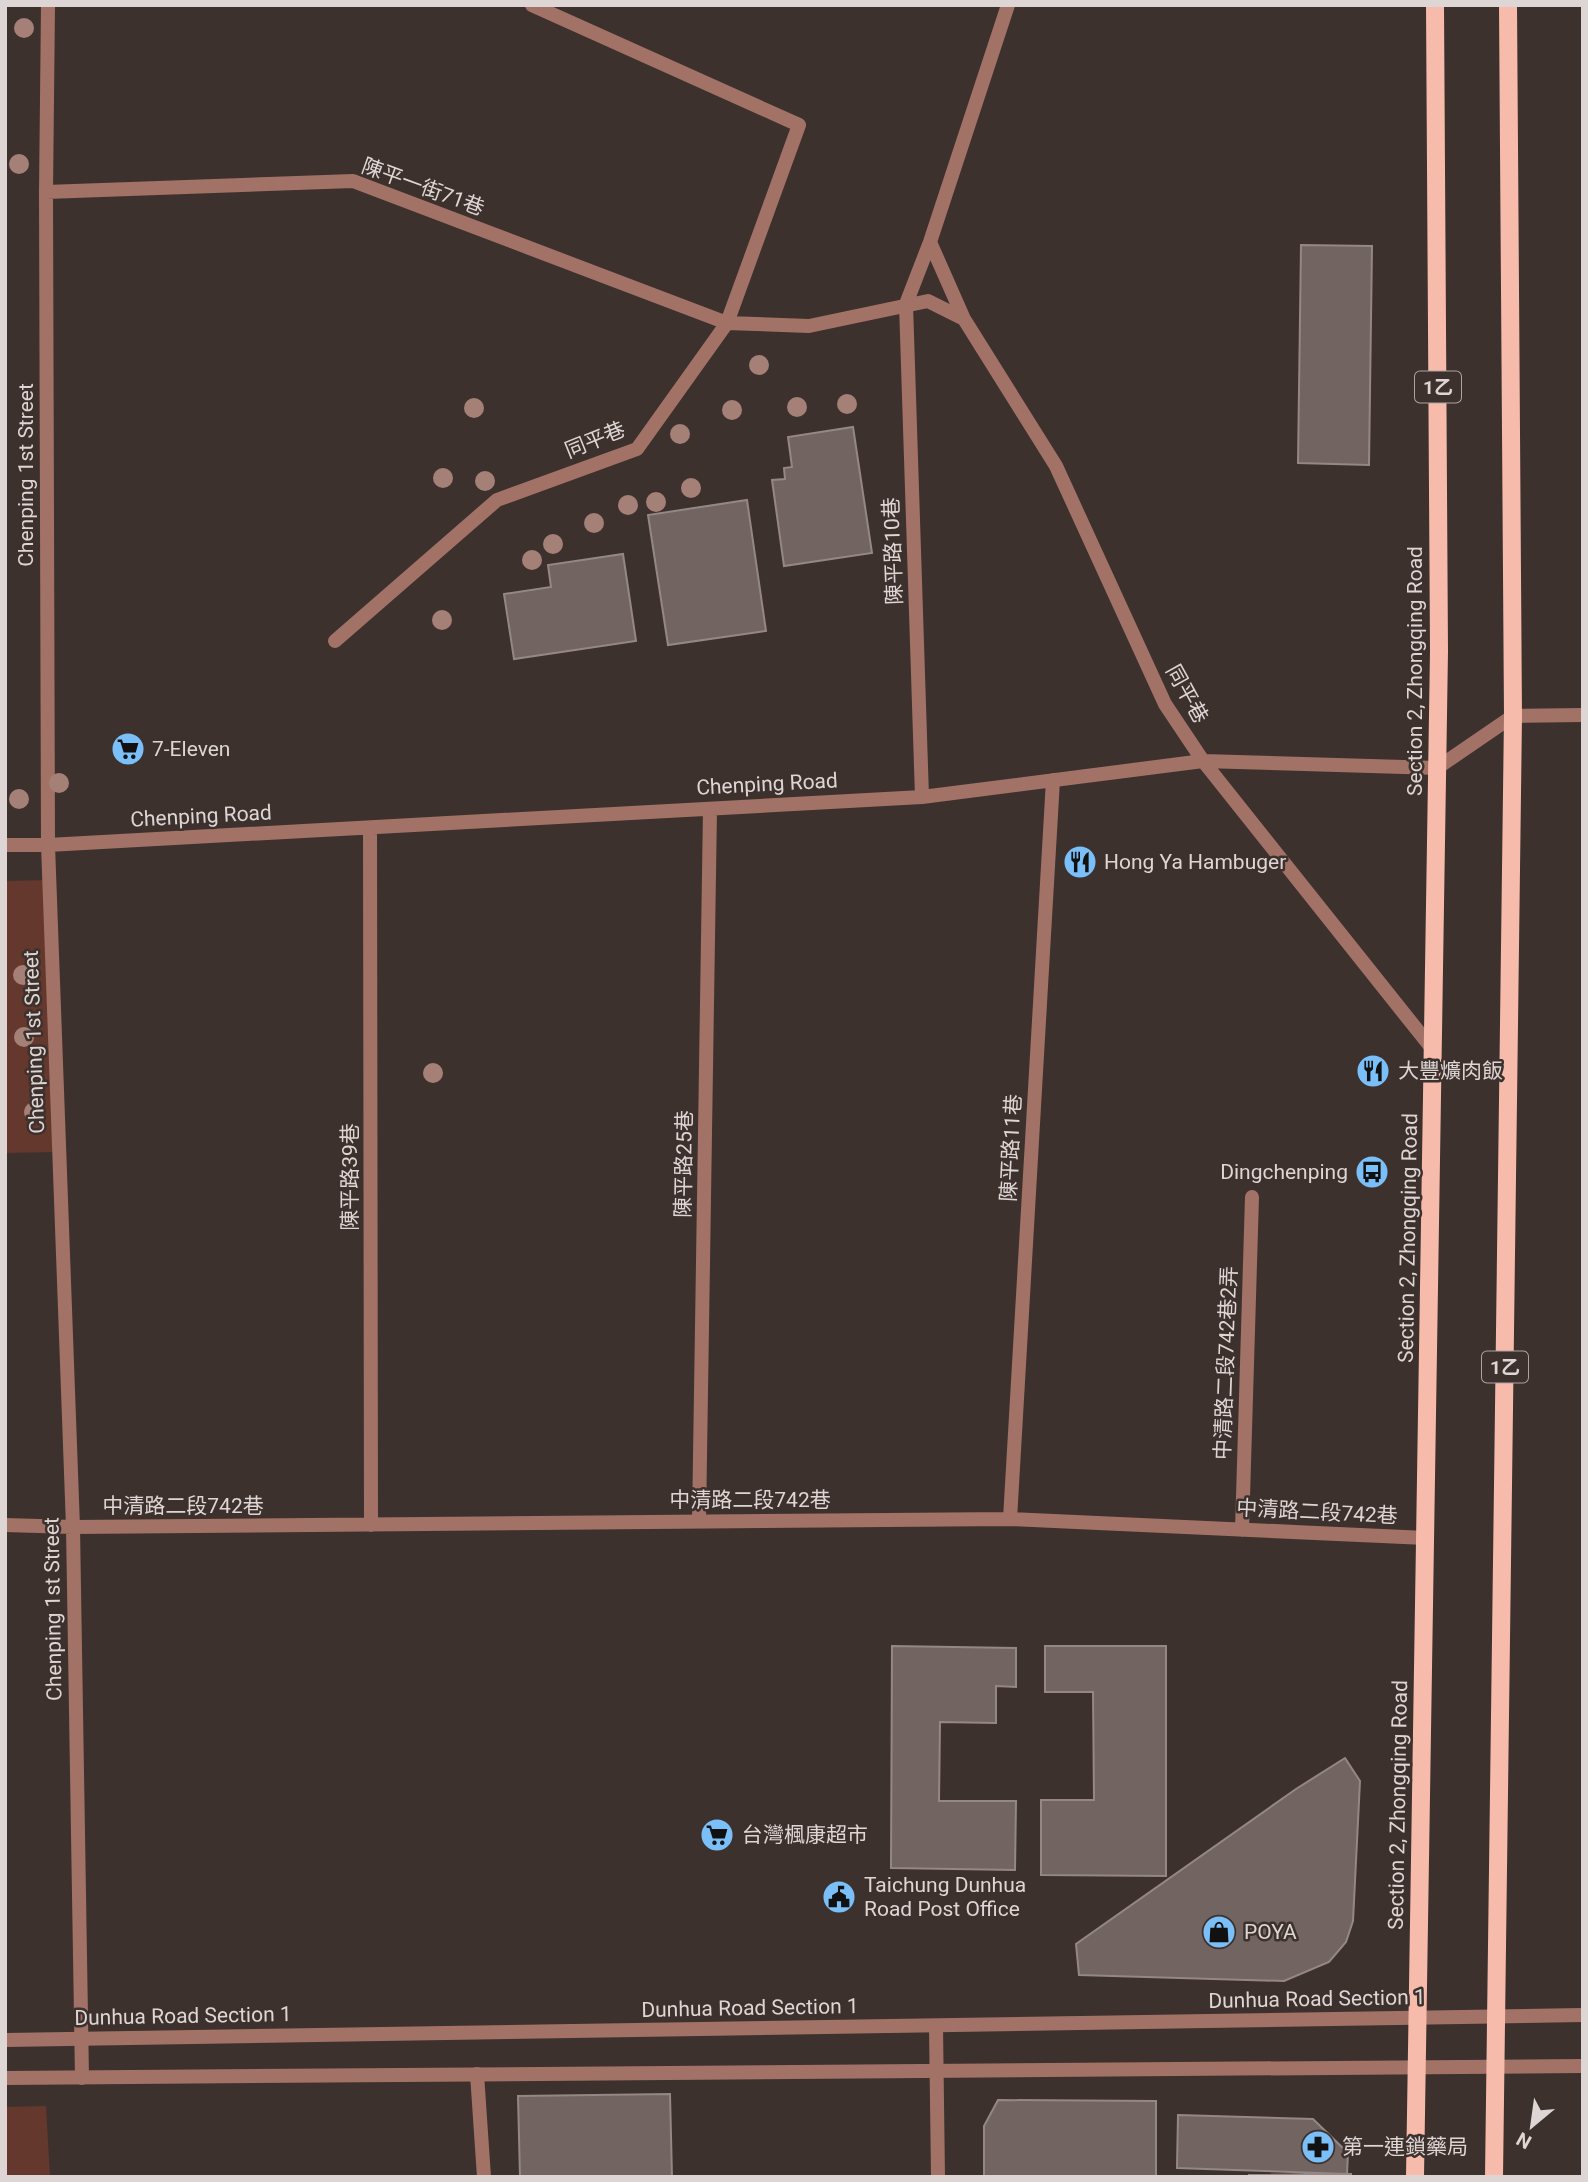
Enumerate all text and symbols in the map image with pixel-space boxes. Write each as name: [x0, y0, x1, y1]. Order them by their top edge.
street label: 陳平一街71巷: [358, 154, 488, 220]
road number: 1乙: [1415, 372, 1461, 402]
street label: Chenping 1st Street: [14, 383, 38, 567]
street label: 同平巷: [561, 417, 629, 463]
street label: 陳平路10巷: [879, 497, 907, 605]
street label: Section 2, Zhongqing Road: [1403, 546, 1427, 796]
street label: 同平巷: [1161, 661, 1213, 727]
supermarket icon: 7-Eleven: [109, 730, 147, 768]
place label: 7-Eleven: [152, 737, 230, 761]
street label: Chenping Road: [696, 768, 838, 800]
street label: Chenping Road: [130, 800, 272, 832]
restaurant icon: Hong Ya Hambuger: [1061, 843, 1099, 881]
place label: Hong Ya Hambuger: [1104, 850, 1286, 874]
street label: Chenping 1st Street: [19, 950, 49, 1134]
restaurant icon: 大豐爌肉飯: [1354, 1052, 1392, 1090]
place label: 大豐爌肉飯: [1398, 1059, 1503, 1083]
street label: 陳平路11巷: [996, 1094, 1026, 1202]
street label: 陳平路25巷: [671, 1110, 697, 1218]
street label: Section 2, Zhongqing Road: [1394, 1113, 1422, 1363]
street label: 陳平路39巷: [338, 1123, 362, 1231]
bus stop icon: Dingchenping: [1353, 1153, 1391, 1191]
place label: Dingchenping: [1220, 1160, 1348, 1184]
street label: 中清路二段742巷2弄: [1211, 1266, 1241, 1460]
road number: 1乙: [1482, 1352, 1528, 1382]
street label: 中清路二段742巷: [669, 1488, 831, 1512]
street label: 中清路二段742巷: [102, 1494, 264, 1518]
street label: 中清路二段742巷: [1236, 1496, 1398, 1528]
street label: Chenping 1st Street: [39, 1517, 67, 1701]
street label: Section 2, Zhongqing Road: [1384, 1680, 1412, 1930]
supermarket icon: 台灣楓康超市: [698, 1816, 736, 1854]
place label: 台灣楓康超市: [742, 1823, 868, 1847]
place label: Taichung Dunhua Road Post Office: [864, 1873, 1026, 1921]
public building icon: Taichung Dunhua Road Post Office: [820, 1878, 858, 1916]
shop icon: POYA: [1200, 1913, 1238, 1951]
place label: POYA: [1244, 1920, 1297, 1944]
street label: Dunhua Road Section 1: [1208, 1985, 1426, 2013]
street label: Dunhua Road Section 1: [641, 1994, 859, 2022]
street label: Dunhua Road Section 1: [74, 2002, 292, 2030]
north arrow: [1497, 2091, 1567, 2161]
text: N: [1513, 2127, 1535, 2154]
pharmacy icon: 第一連鎖藥局: [1299, 2128, 1337, 2166]
place label: 第一連鎖藥局: [1342, 2135, 1468, 2159]

